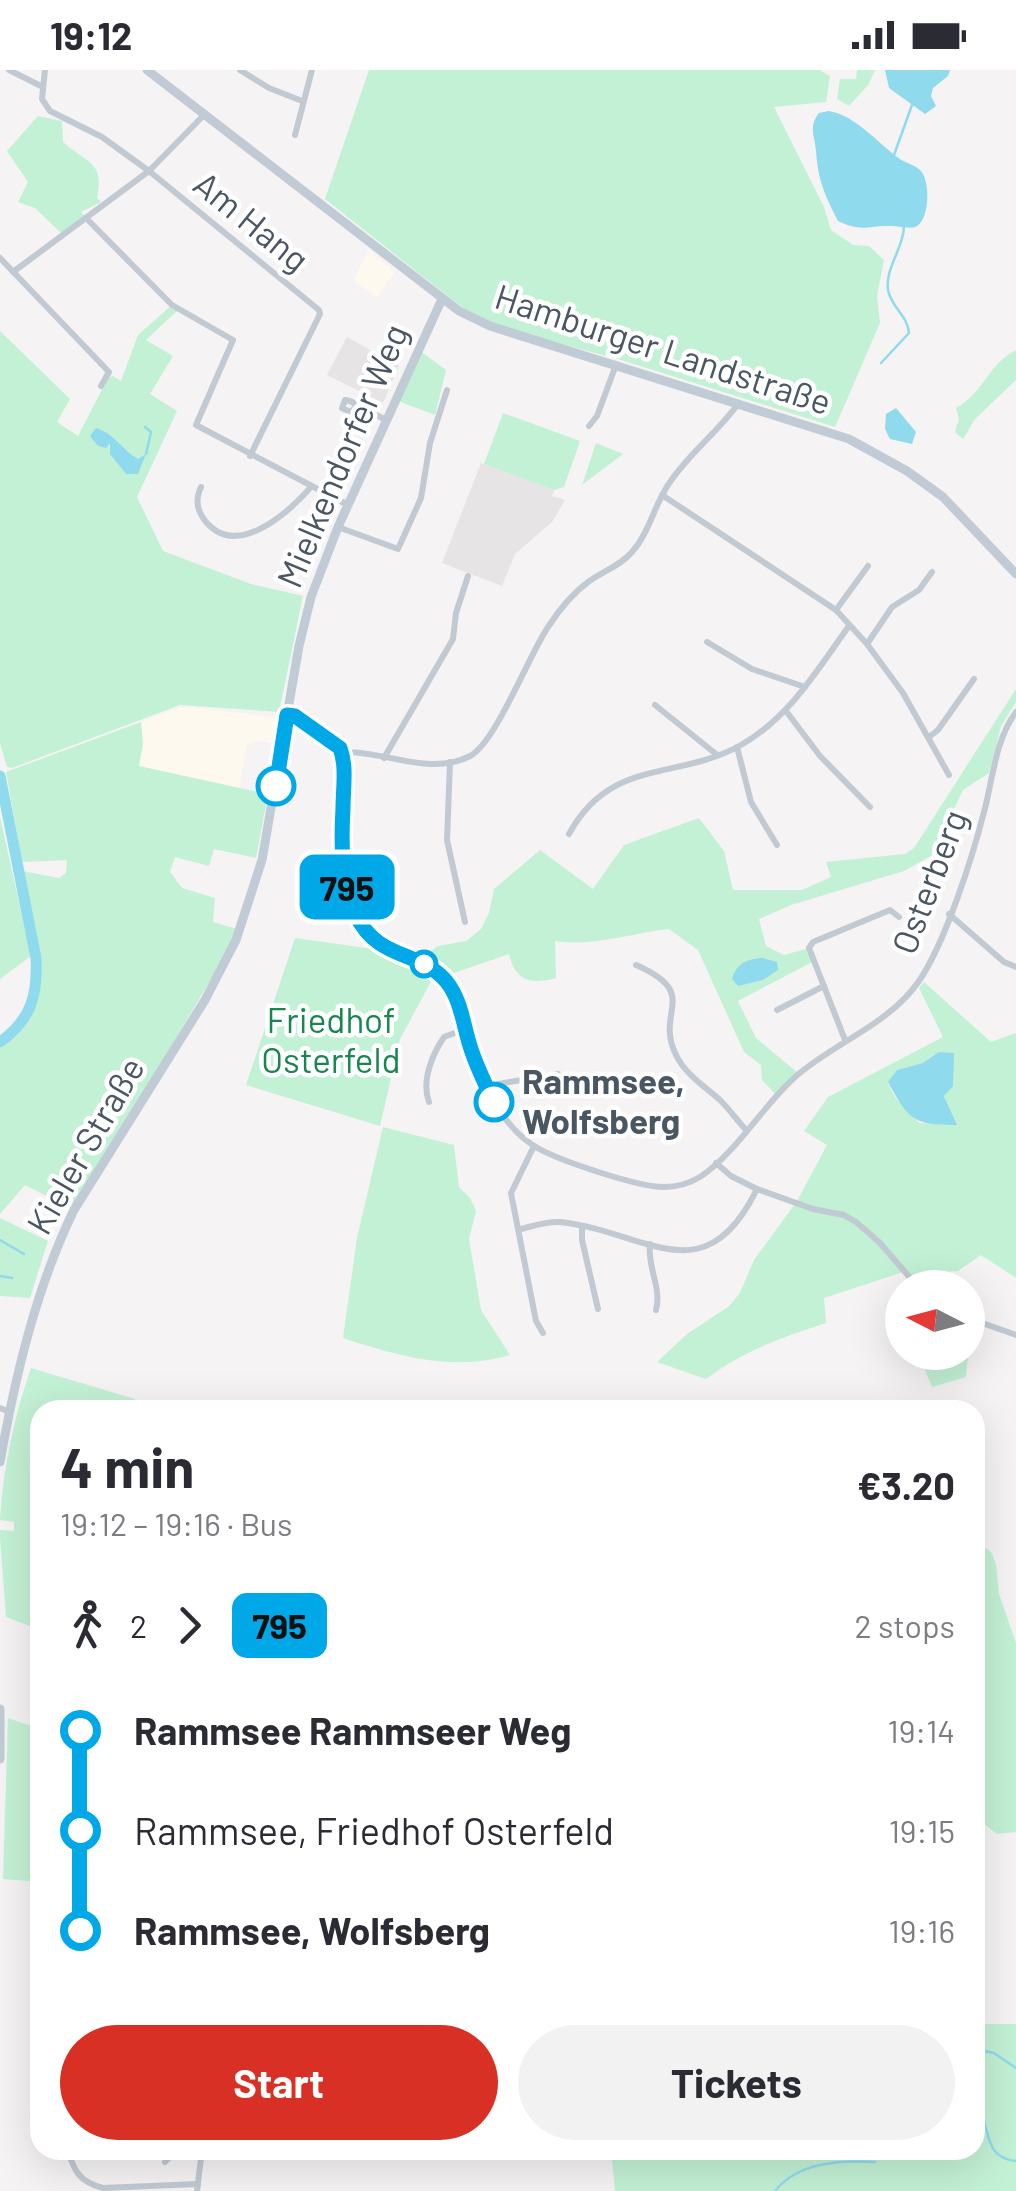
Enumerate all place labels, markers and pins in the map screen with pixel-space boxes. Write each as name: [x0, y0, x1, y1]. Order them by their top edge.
unlabelled marker: [257, 767, 295, 805]
unlabelled marker: [411, 951, 437, 977]
place label: Rammsee, Wolfsberg: [522, 1059, 685, 1141]
marker: Rammsee, Wolfsberg: [475, 1083, 513, 1121]

